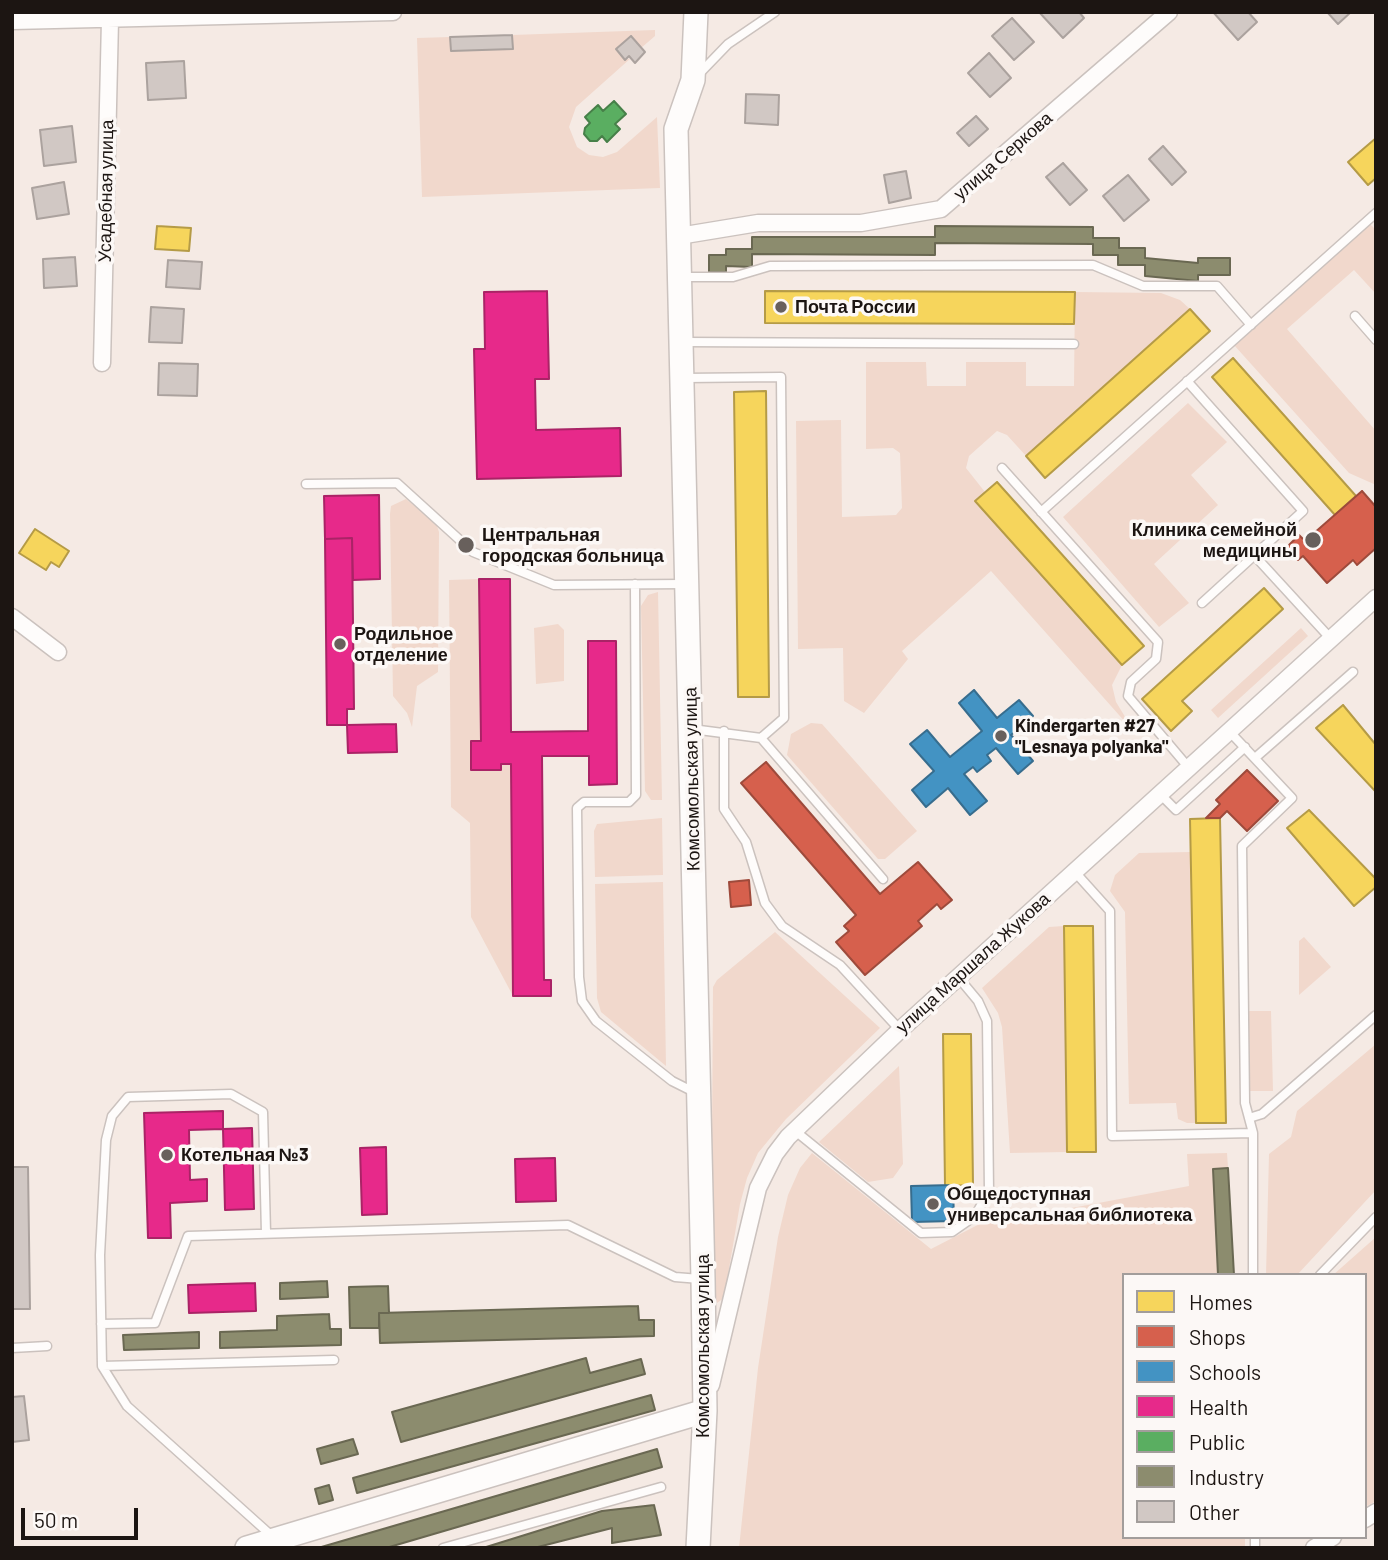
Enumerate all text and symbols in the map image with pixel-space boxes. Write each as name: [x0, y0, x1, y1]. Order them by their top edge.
street label: улица Серкова: [949, 107, 1057, 205]
street label: Усадебная улица: [94, 120, 118, 262]
place label: Почта России: [795, 296, 916, 318]
marker: Почта России: [773, 299, 789, 315]
place label: Клиника семейной медицины: [1132, 519, 1297, 562]
place label: Центральная городская больница: [482, 524, 664, 566]
marker: Клиника семейной медицины: [1303, 530, 1323, 550]
marker: Центральная городская больница: [456, 535, 476, 555]
place label: Родильное отделение: [354, 623, 453, 666]
marker: Родильное отделение: [332, 636, 348, 652]
street label: Комсомольская улица: [680, 687, 704, 871]
place label: Kindergarten #27 "Lesnaya polyanka": [1015, 715, 1169, 758]
marker: Kindergarten #27 "Lesnaya polyanka": [993, 728, 1009, 744]
street label: улица Маршала Жукова: [892, 888, 1054, 1038]
place label: Котельная №3: [181, 1144, 309, 1166]
marker: Котельная №3: [159, 1147, 175, 1163]
place label: Общедоступная универсальная библиотека: [947, 1183, 1192, 1226]
marker: Общедоступная универсальная библиотека: [925, 1196, 941, 1212]
street label: Комсомольская улица: [692, 1254, 714, 1438]
legend: [1122, 1273, 1367, 1539]
text: Homes: [1189, 1289, 1253, 1314]
text: Shops: [1189, 1324, 1246, 1349]
text: Schools: [1189, 1359, 1261, 1384]
text: Health: [1189, 1394, 1248, 1419]
text: Public: [1189, 1429, 1245, 1454]
text: Industry: [1189, 1464, 1264, 1489]
scale bar: [24, 1494, 142, 1538]
text: Other: [1189, 1499, 1240, 1524]
text: 50 m: [34, 1507, 78, 1532]

